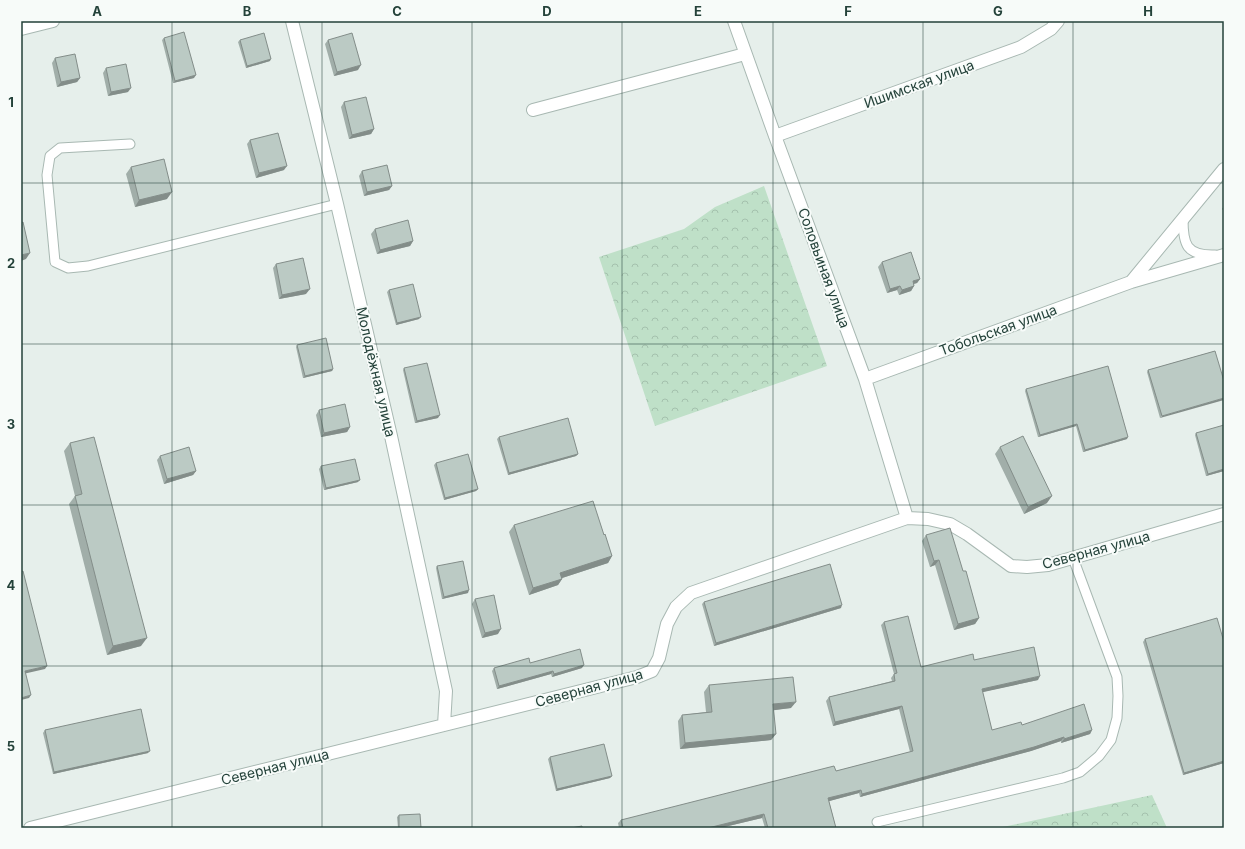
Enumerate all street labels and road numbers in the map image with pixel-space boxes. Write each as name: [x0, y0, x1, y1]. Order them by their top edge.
street label: Ишимская улица: [861, 56, 976, 111]
street label: Соловьиная улица: [795, 205, 854, 330]
street label: Тобольская улица: [937, 300, 1059, 359]
street label: Молодёжная улица: [353, 305, 400, 439]
street label: Северная улица: [1040, 527, 1152, 572]
street label: Северная улица: [533, 665, 645, 710]
street label: Северная улица: [219, 745, 331, 788]

